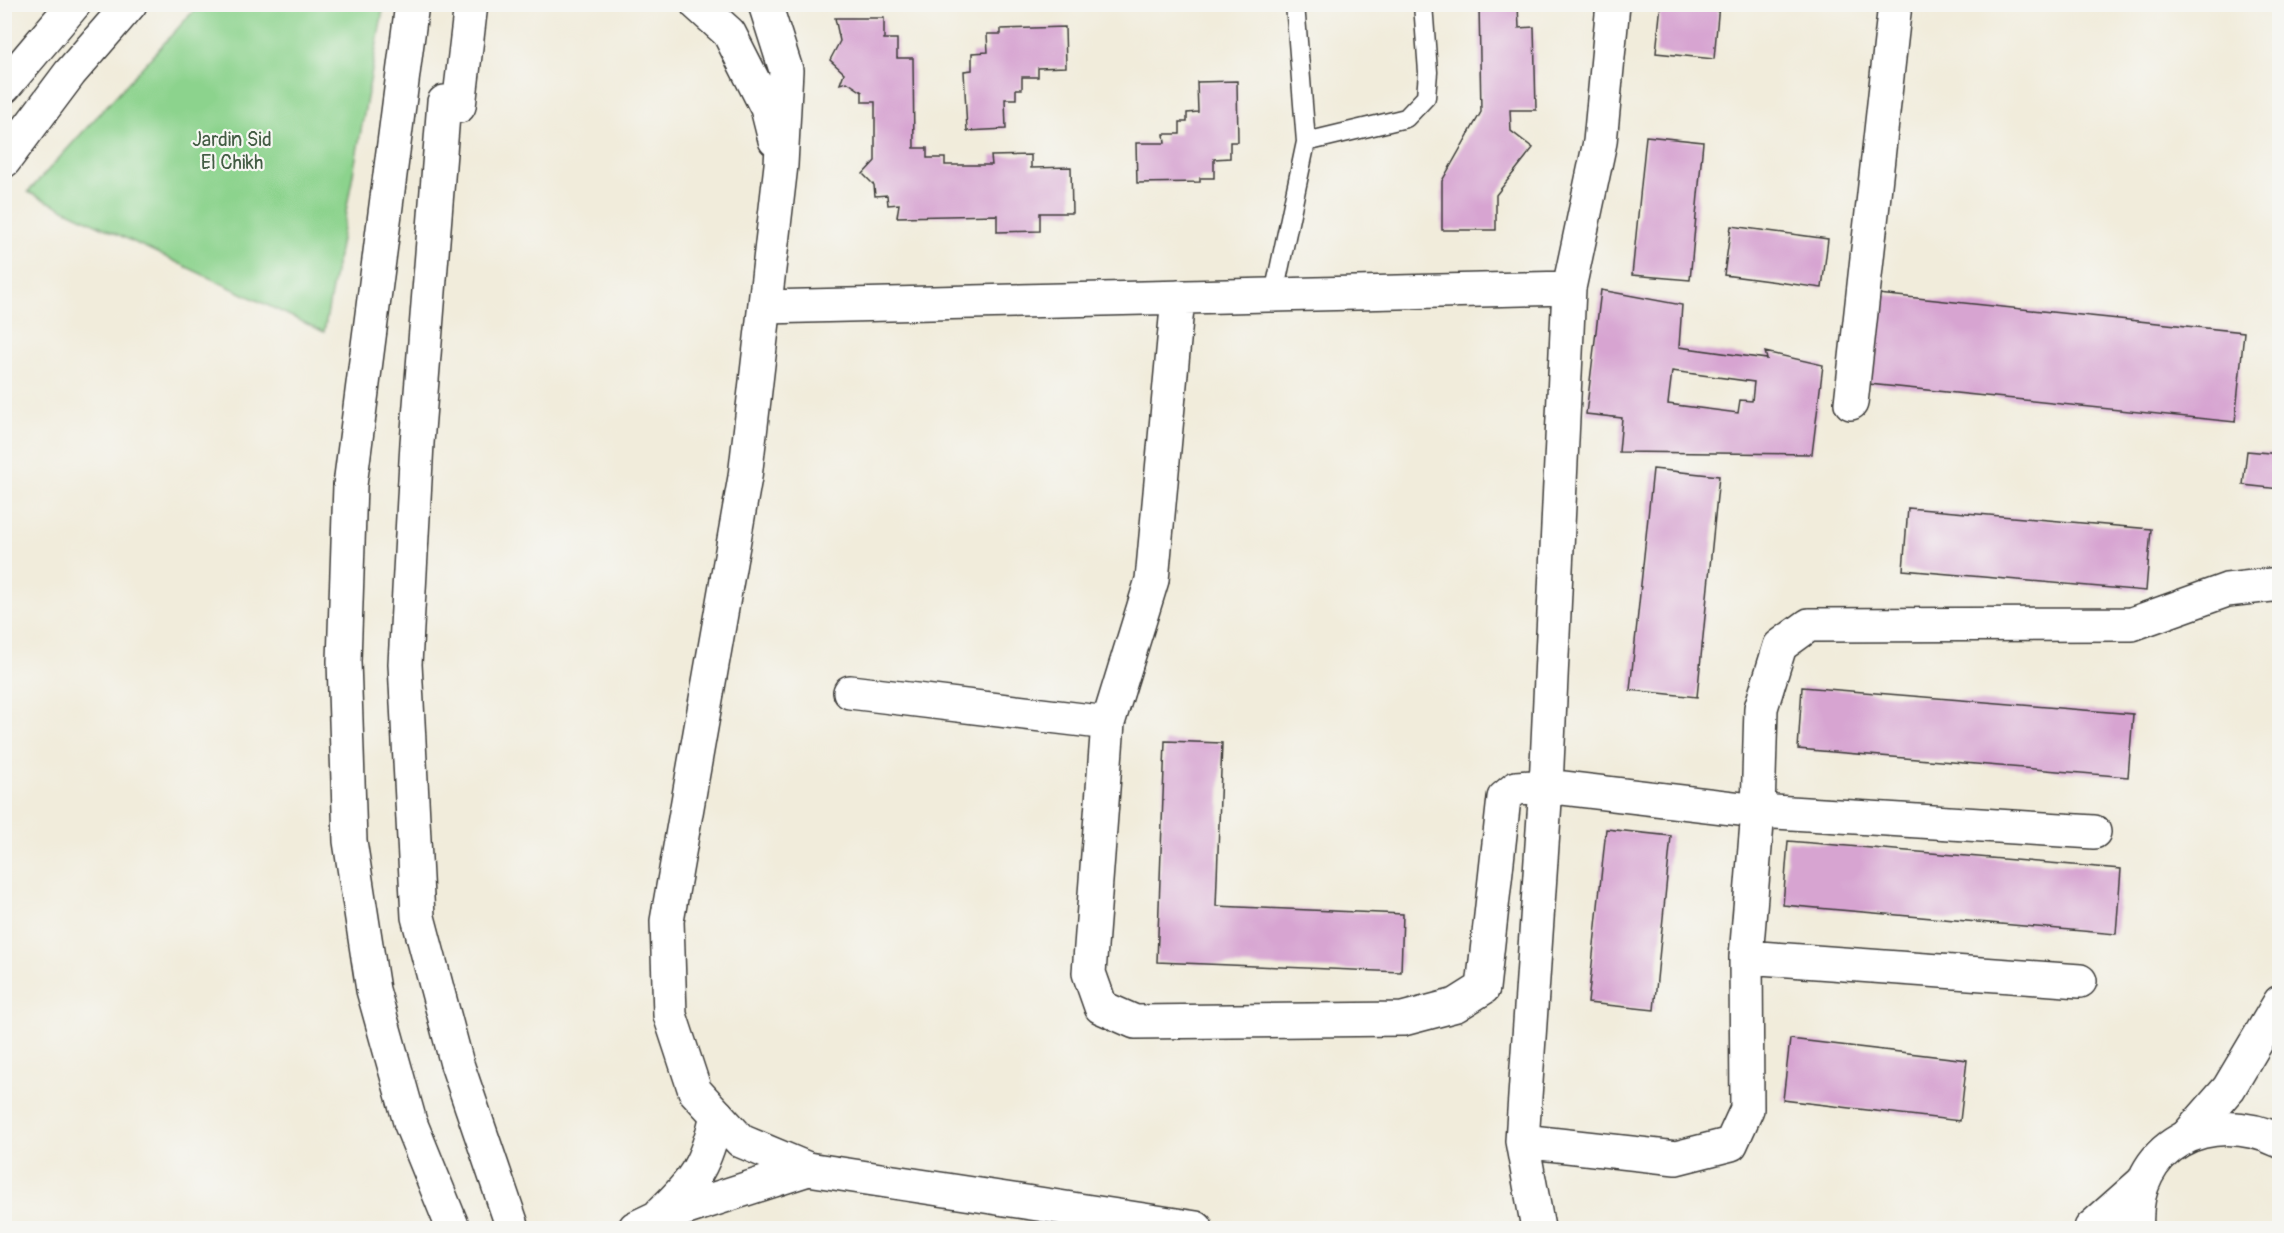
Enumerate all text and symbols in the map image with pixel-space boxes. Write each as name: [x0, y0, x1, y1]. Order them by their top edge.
park label: Jardin Sid El Chikh: [192, 127, 272, 175]

